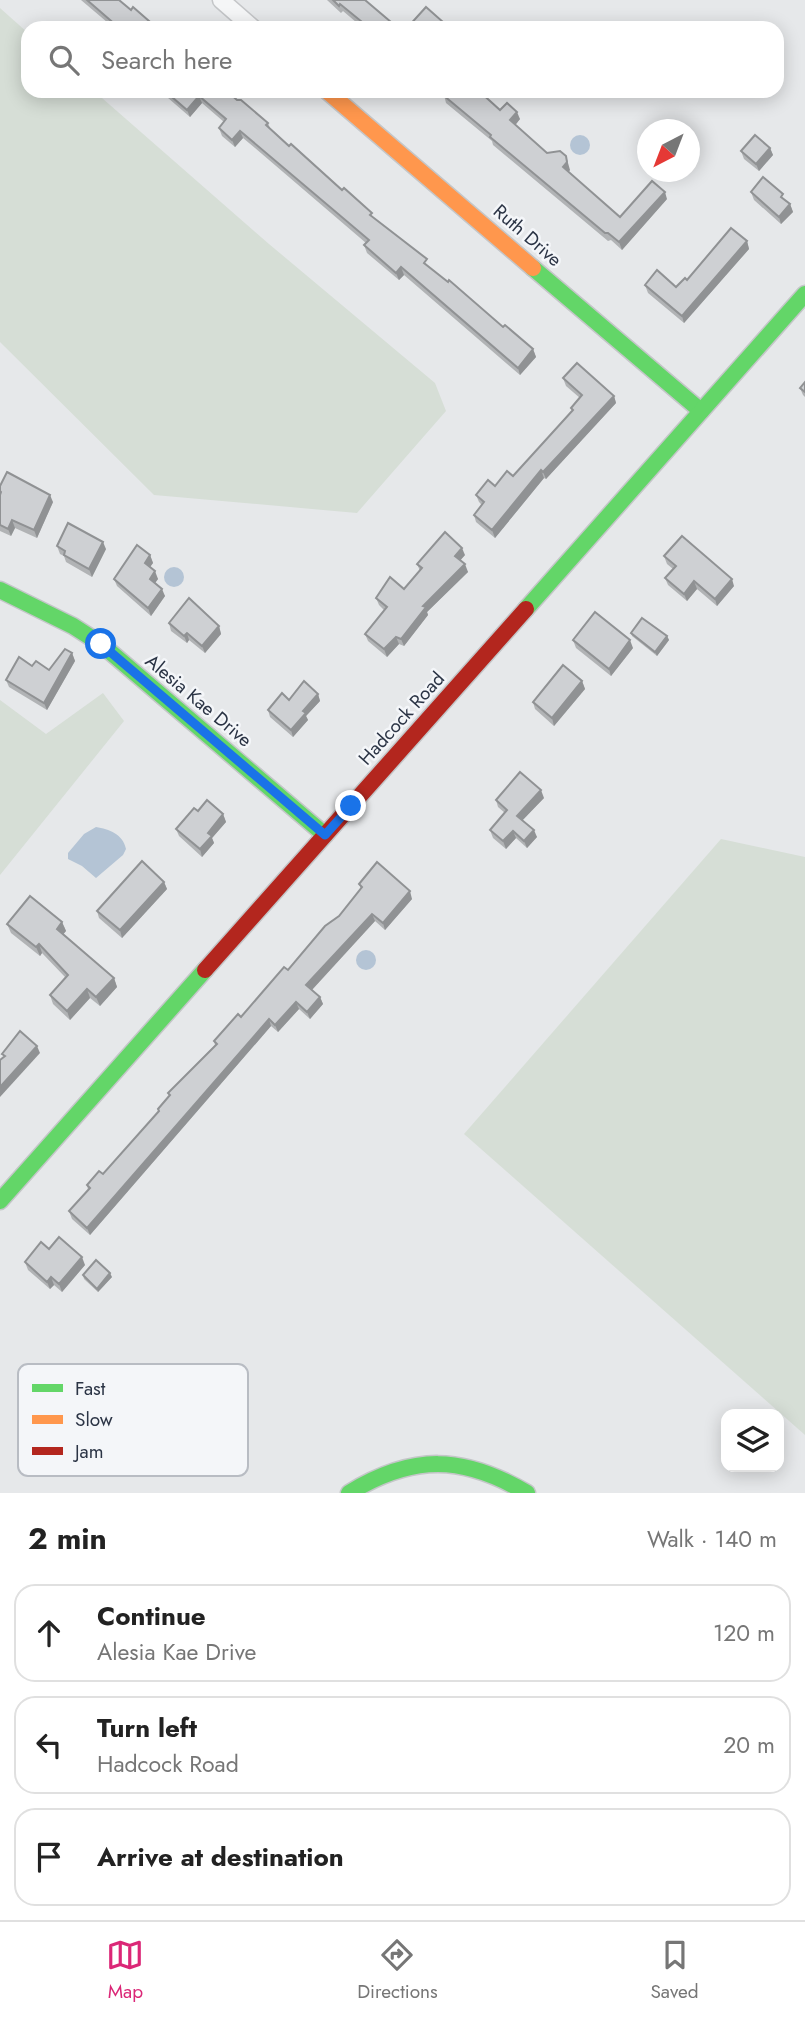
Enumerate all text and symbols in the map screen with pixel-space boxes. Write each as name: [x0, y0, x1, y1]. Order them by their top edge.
search box: [21, 21, 784, 98]
icon: search: [45, 41, 83, 79]
text: Search here: [101, 41, 233, 79]
north arrow: [637, 119, 700, 182]
street label: Ruth Drive: [487, 198, 568, 273]
route start: [85, 628, 116, 659]
street label: Alesia Kae Drive: [140, 648, 258, 753]
street label: Hadcock Road: [352, 666, 451, 771]
route end: [335, 790, 366, 821]
legend: [18, 1364, 248, 1476]
text: Fast: [75, 1375, 106, 1402]
text: Slow: [75, 1406, 113, 1433]
map controls: [721, 1409, 784, 1472]
button: layers: [721, 1409, 784, 1472]
text: Jam: [72, 1438, 104, 1465]
text: 2 min: [28, 1517, 107, 1560]
text: Walk · 140 m: [647, 1522, 777, 1556]
text: Continue: [97, 1597, 206, 1635]
icon: ahead: [30, 1614, 68, 1652]
text: 120 m: [713, 1616, 775, 1650]
text: Alesia Kae Drive: [97, 1635, 256, 1669]
text: Turn left: [97, 1709, 197, 1747]
icon: left: [30, 1726, 68, 1764]
text: 20 m: [723, 1728, 775, 1762]
text: Hadcock Road: [97, 1747, 239, 1781]
icon: arrive: [30, 1838, 68, 1876]
text: Arrive at destination: [97, 1838, 344, 1876]
tab: Map: [106, 1936, 144, 2005]
tab: Directions: [357, 1936, 438, 2005]
tab: Saved: [650, 1936, 699, 2005]

